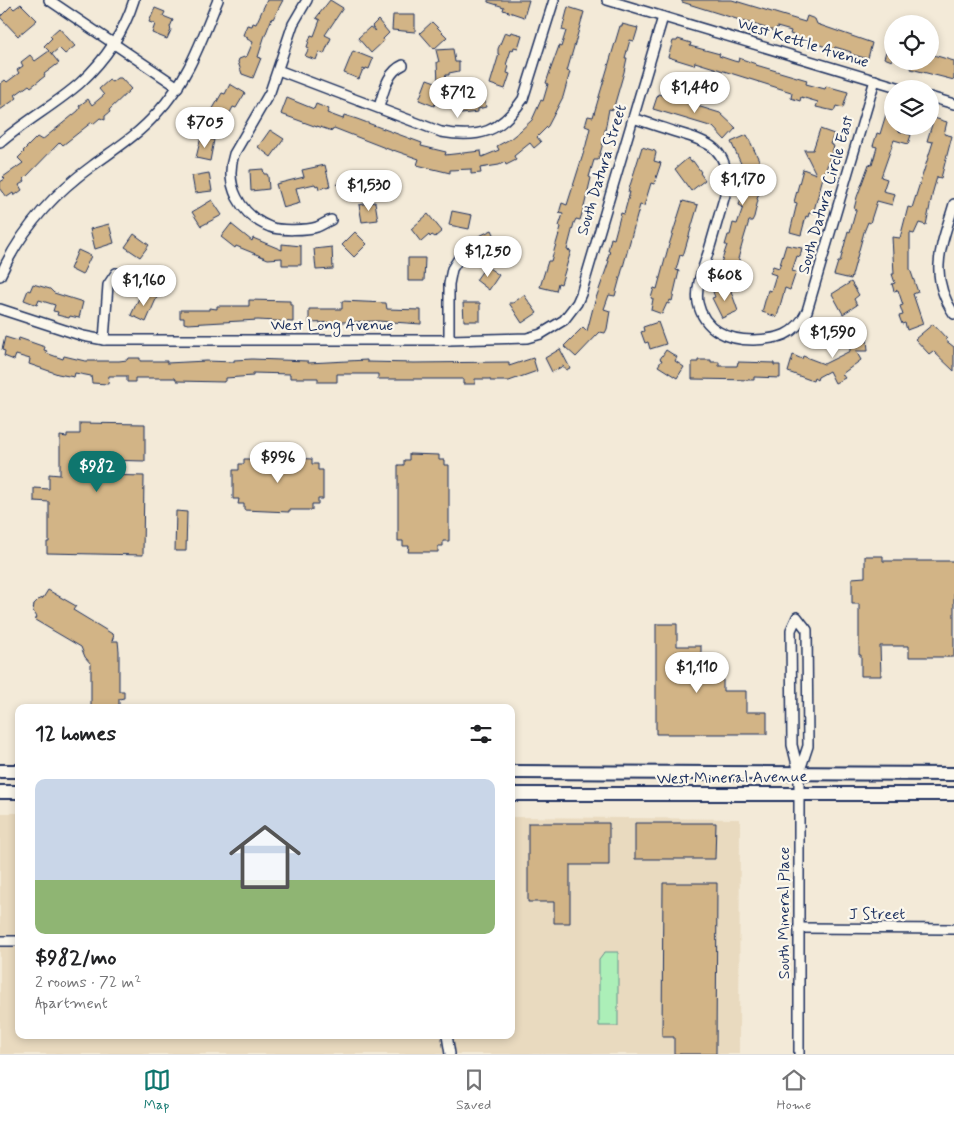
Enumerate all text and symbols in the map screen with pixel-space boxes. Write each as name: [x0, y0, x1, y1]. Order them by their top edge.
street label: West Kettle Avenue: [735, 13, 871, 73]
map controls: [884, 15, 939, 135]
button: locate: [884, 15, 939, 70]
pin: $1,440: [654, 72, 736, 114]
pin: $712: [428, 76, 488, 119]
text: $1,440: [671, 77, 719, 98]
button: layers: [884, 80, 939, 135]
text: $712: [440, 82, 476, 103]
street label: South Datura Street: [572, 102, 632, 238]
pin: $705: [175, 106, 235, 149]
text: $705: [186, 112, 224, 133]
street label: South Datura Circle East: [793, 113, 859, 277]
pin: $1,170: [702, 164, 784, 206]
text: $1,170: [721, 169, 765, 190]
pin: $1,530: [328, 170, 410, 212]
text: $1,530: [347, 175, 391, 196]
pin: $1,250: [447, 236, 529, 278]
text: $1,250: [465, 241, 511, 262]
pin: $608: [695, 260, 755, 302]
pin: $1,160: [103, 264, 185, 307]
text: $608: [707, 265, 743, 286]
text: $1,160: [122, 270, 166, 291]
street label: West Long Avenue: [270, 315, 394, 337]
pin: $1,590: [792, 316, 874, 359]
text: $1,590: [810, 322, 856, 343]
pin: $996: [248, 442, 308, 484]
text: $996: [261, 447, 295, 468]
pin: $982: [67, 450, 127, 493]
text: $982: [79, 456, 115, 477]
pin: $1,110: [656, 652, 738, 694]
text: $1,110: [676, 657, 718, 678]
text: 12 homes: [35, 720, 116, 748]
icon: filters: [467, 720, 495, 748]
street label: West Mineral Avenue: [657, 766, 808, 790]
icon: home: [220, 812, 310, 902]
street label: South Mineral Place: [774, 847, 795, 979]
street label: J Street: [849, 904, 905, 925]
text: $982/mo: [35, 944, 117, 972]
text: 2 rooms · 72 m²: [35, 972, 141, 993]
text: Apartment: [35, 993, 108, 1014]
tab: Map: [143, 1066, 171, 1114]
tab: Saved: [456, 1066, 491, 1114]
tab: Home: [777, 1066, 811, 1114]

